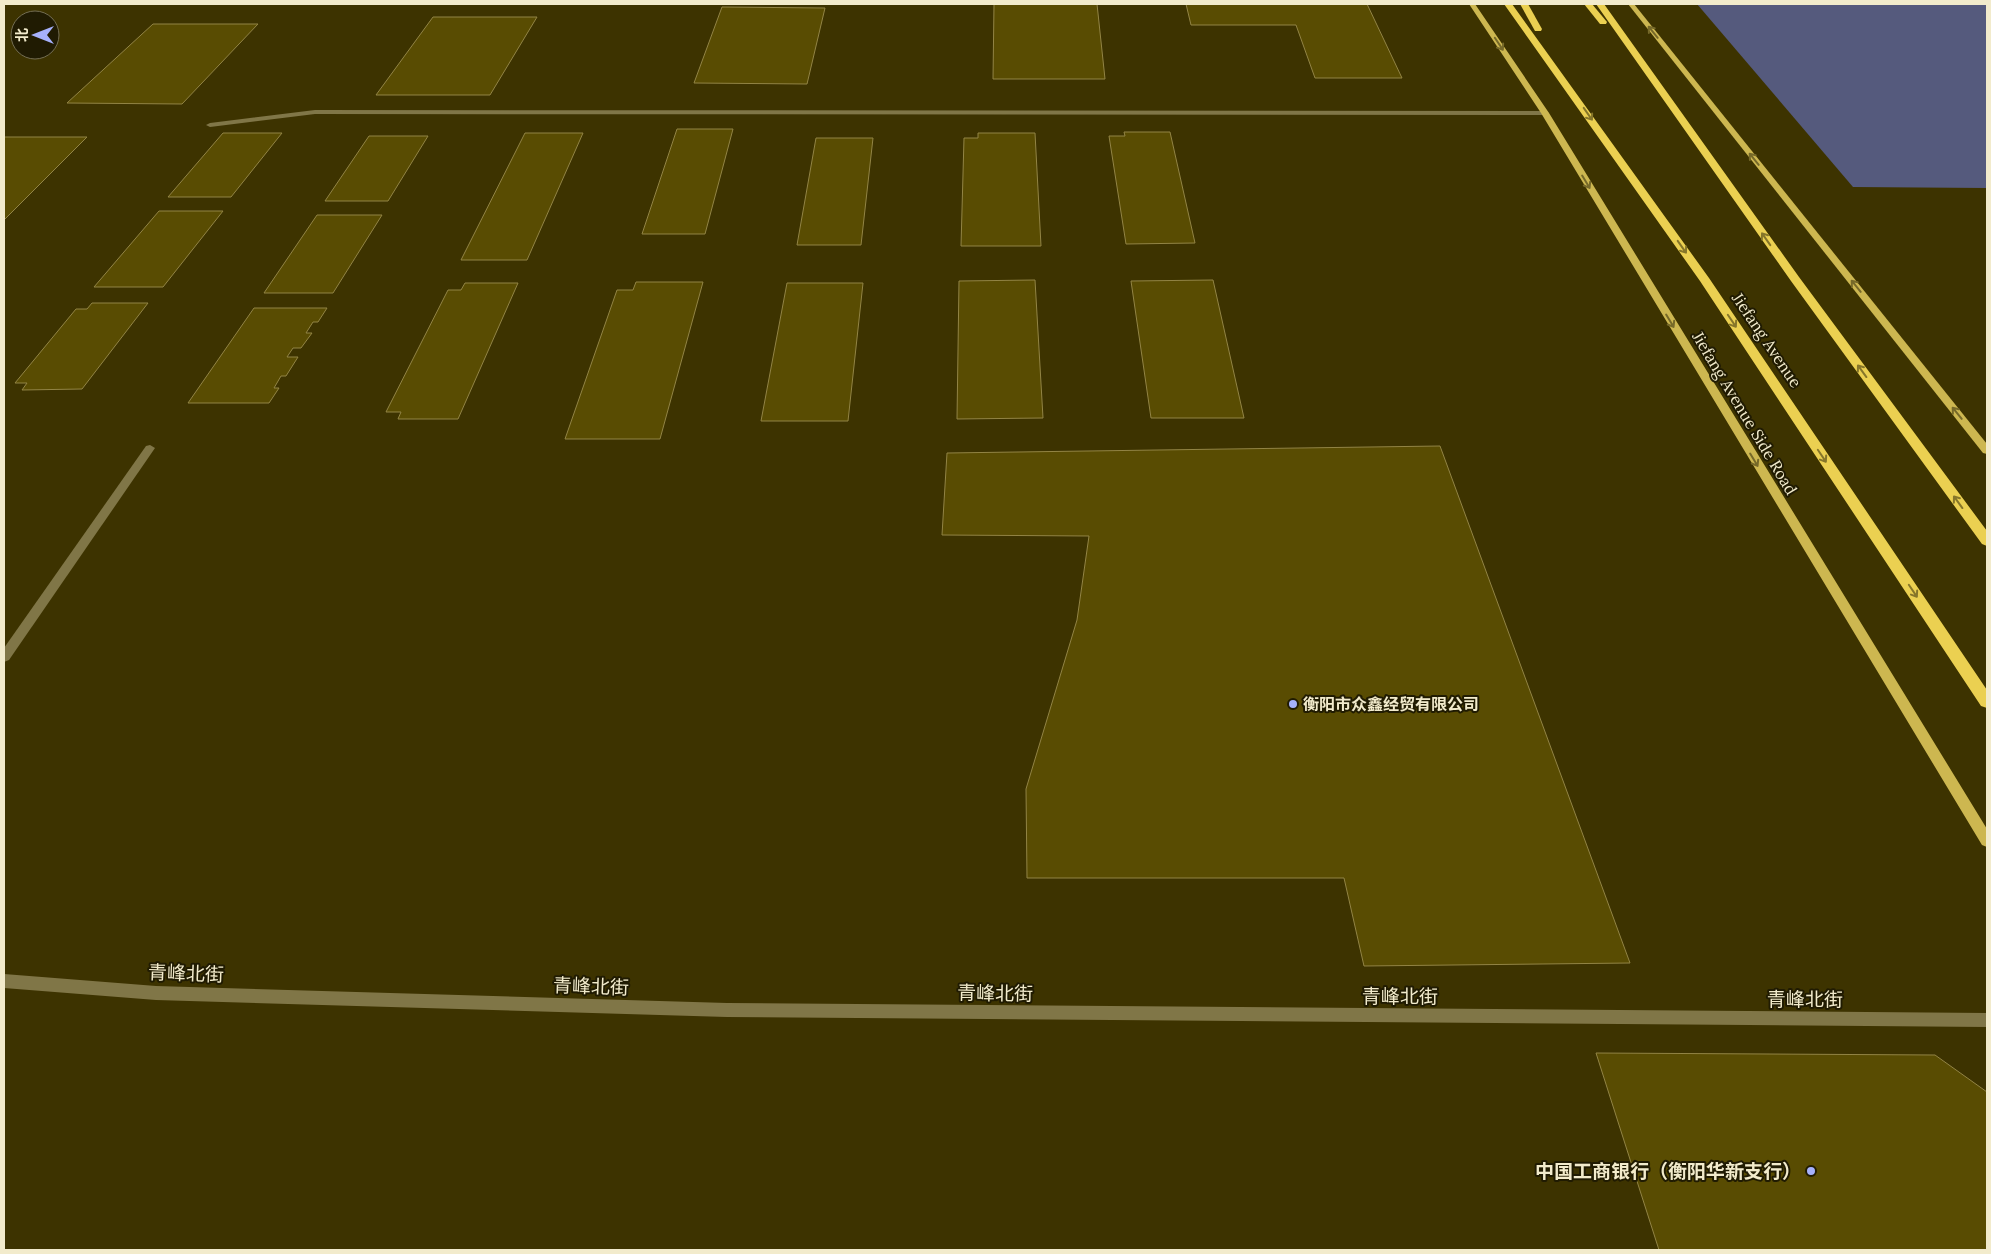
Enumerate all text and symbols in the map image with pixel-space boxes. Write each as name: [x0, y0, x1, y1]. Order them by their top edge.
north arrow: [10, 10, 60, 60]
one-way arrow: [1648, 25, 1658, 39]
text: 北: [13, 28, 31, 42]
one-way arrow: [1495, 37, 1505, 51]
one-way arrow: [1583, 107, 1593, 121]
one-way arrow: [1749, 153, 1760, 166]
one-way arrow: [1582, 174, 1592, 188]
one-way arrow: [1761, 232, 1771, 246]
one-way arrow: [1677, 240, 1687, 254]
one-way arrow: [1850, 280, 1861, 293]
street label: Jiefang Avenue: [1727, 288, 1806, 391]
one-way arrow: [1665, 313, 1675, 327]
one-way arrow: [1727, 313, 1737, 327]
street label: Jiefang Avenue Side Road: [1688, 327, 1802, 499]
one-way arrow: [1857, 364, 1867, 378]
one-way arrow: [1951, 407, 1962, 420]
one-way arrow: [1818, 448, 1828, 462]
one-way arrow: [1750, 452, 1760, 466]
one-way arrow: [1953, 496, 1964, 509]
one-way arrow: [1908, 584, 1918, 598]
place label: 衡阳市众鑫经贸有限公司: [1303, 694, 1479, 714]
marker: 衡阳市众鑫经贸有限公司: [1287, 698, 1299, 710]
street label: 青峰北街: [148, 960, 224, 986]
street label: 青峰北街: [553, 973, 629, 999]
street label: 青峰北街: [957, 980, 1033, 1006]
street label: 青峰北街: [1362, 984, 1438, 1008]
street label: 青峰北街: [1767, 987, 1843, 1011]
place label: 中国工商银行（衡阳华新支行）: [1535, 1159, 1801, 1183]
marker: 中国工商银行（衡阳华新支行）: [1805, 1165, 1817, 1177]

